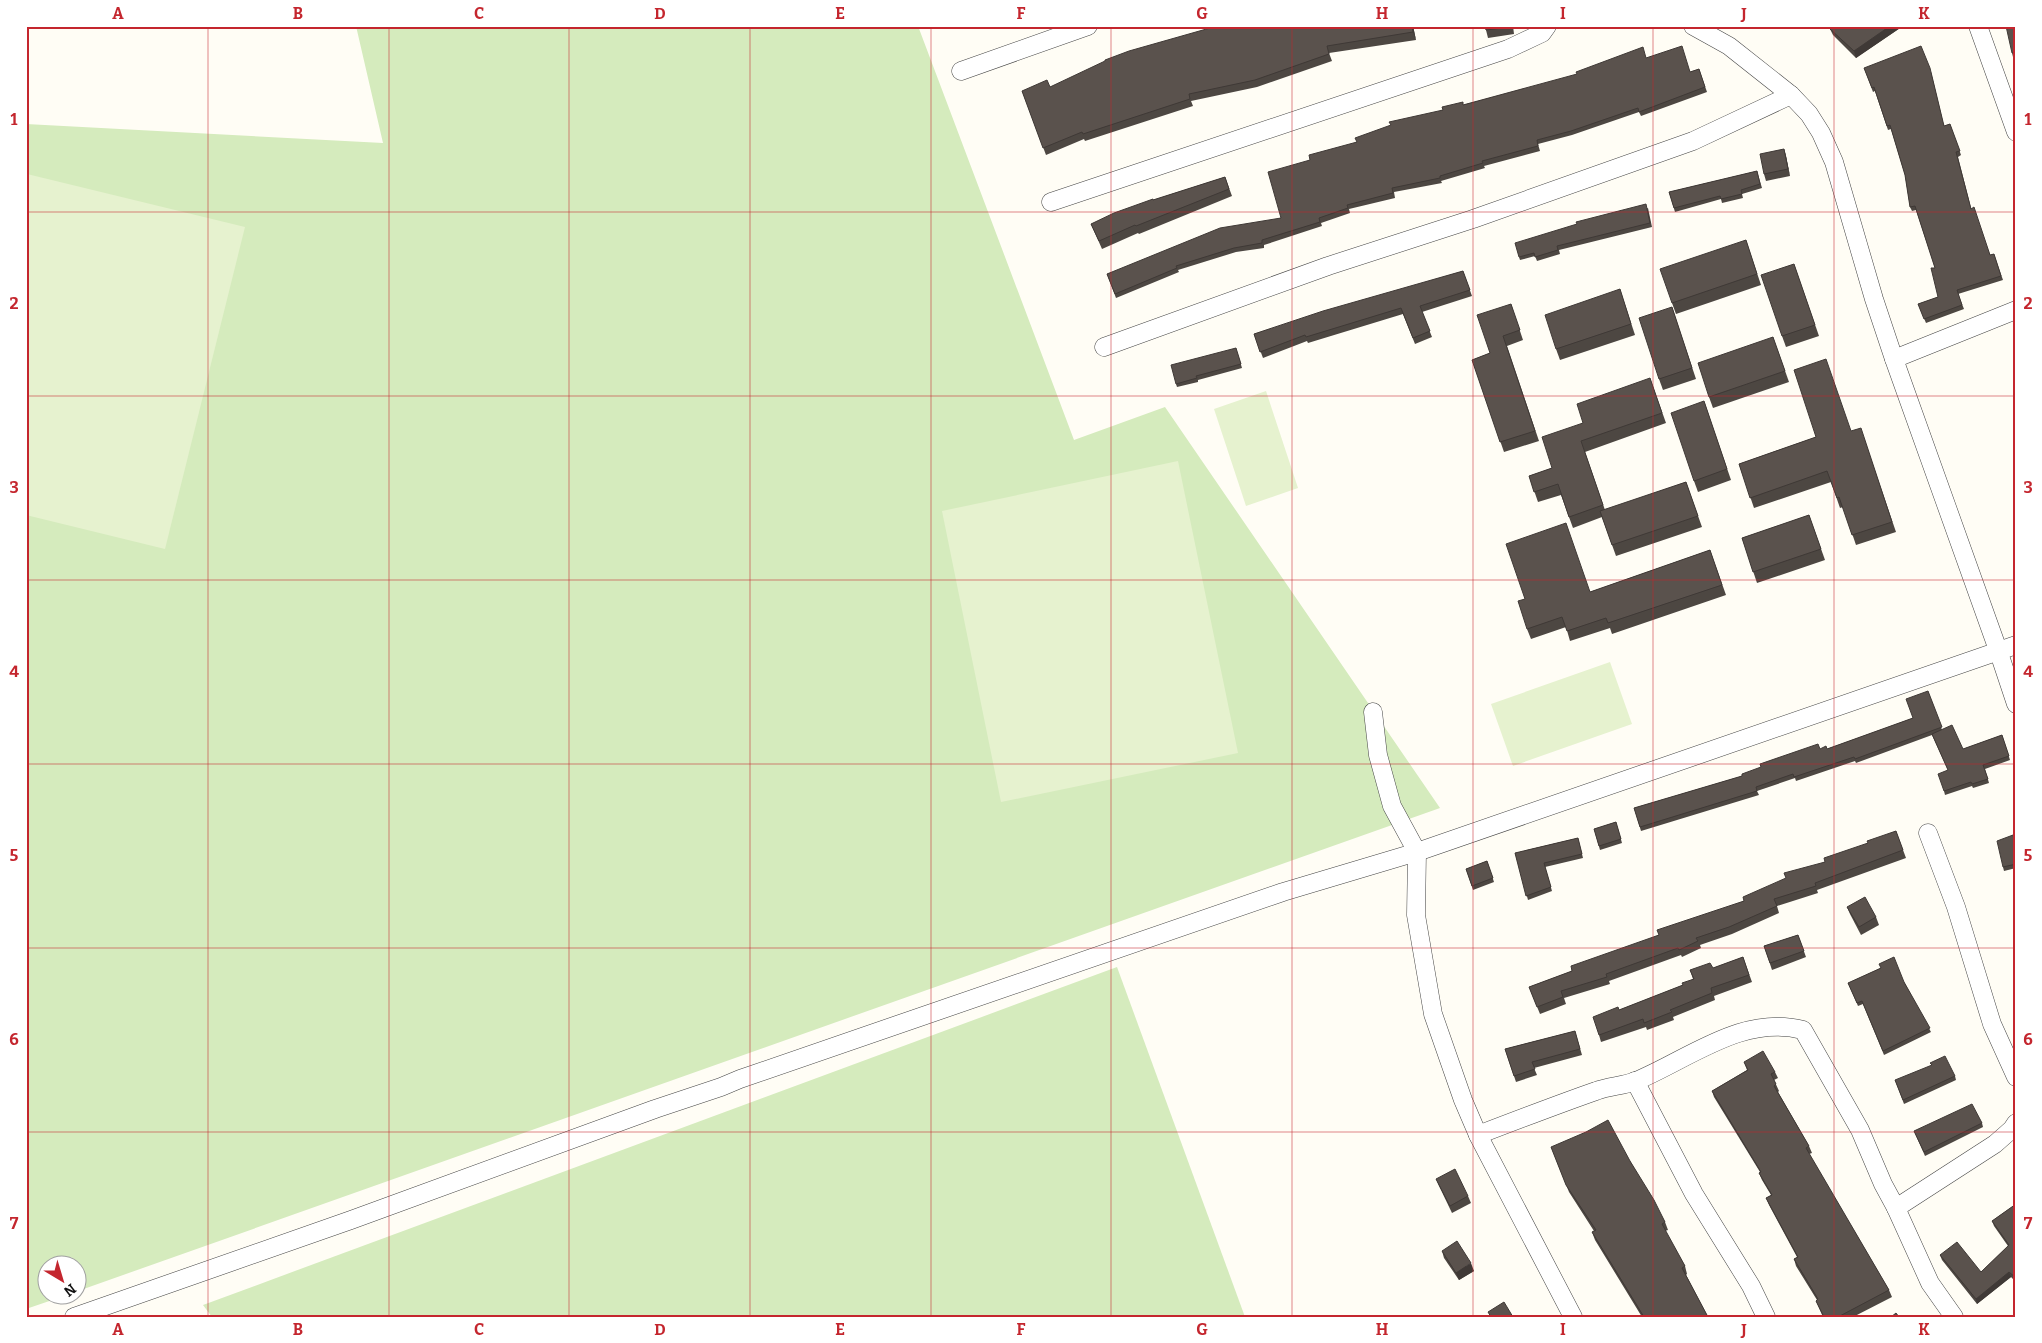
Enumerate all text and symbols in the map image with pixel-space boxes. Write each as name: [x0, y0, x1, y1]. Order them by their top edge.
text: A: [112, 4, 124, 23]
text: B: [293, 4, 303, 23]
text: C: [474, 4, 484, 23]
text: D: [654, 4, 666, 23]
text: E: [835, 4, 845, 23]
text: F: [1017, 4, 1026, 23]
text: G: [1196, 4, 1208, 23]
text: H: [1376, 4, 1389, 23]
text: I: [1560, 4, 1566, 23]
text: J: [1740, 4, 1747, 23]
text: K: [1918, 4, 1930, 23]
text: 1: [11, 110, 18, 129]
text: 1: [2025, 110, 2032, 129]
text: 2: [9, 294, 19, 313]
text: 2: [2023, 294, 2033, 313]
text: 3: [9, 478, 19, 497]
text: 3: [2023, 478, 2033, 497]
text: 4: [9, 662, 19, 681]
text: 4: [2023, 662, 2033, 681]
text: 5: [10, 846, 19, 865]
text: 5: [2024, 846, 2033, 865]
text: 6: [9, 1030, 19, 1049]
text: 6: [2023, 1030, 2033, 1049]
text: 7: [10, 1214, 19, 1233]
text: 7: [2024, 1214, 2033, 1233]
north arrow: [38, 1256, 88, 1306]
text: N: [60, 1280, 79, 1300]
text: A: [112, 1320, 124, 1339]
text: B: [293, 1320, 303, 1339]
text: C: [474, 1320, 484, 1339]
text: D: [654, 1320, 666, 1339]
text: E: [835, 1320, 845, 1339]
text: F: [1017, 1320, 1026, 1339]
text: G: [1196, 1320, 1208, 1339]
text: H: [1376, 1320, 1389, 1339]
text: I: [1560, 1320, 1566, 1339]
text: J: [1740, 1320, 1747, 1339]
text: K: [1918, 1320, 1930, 1339]

